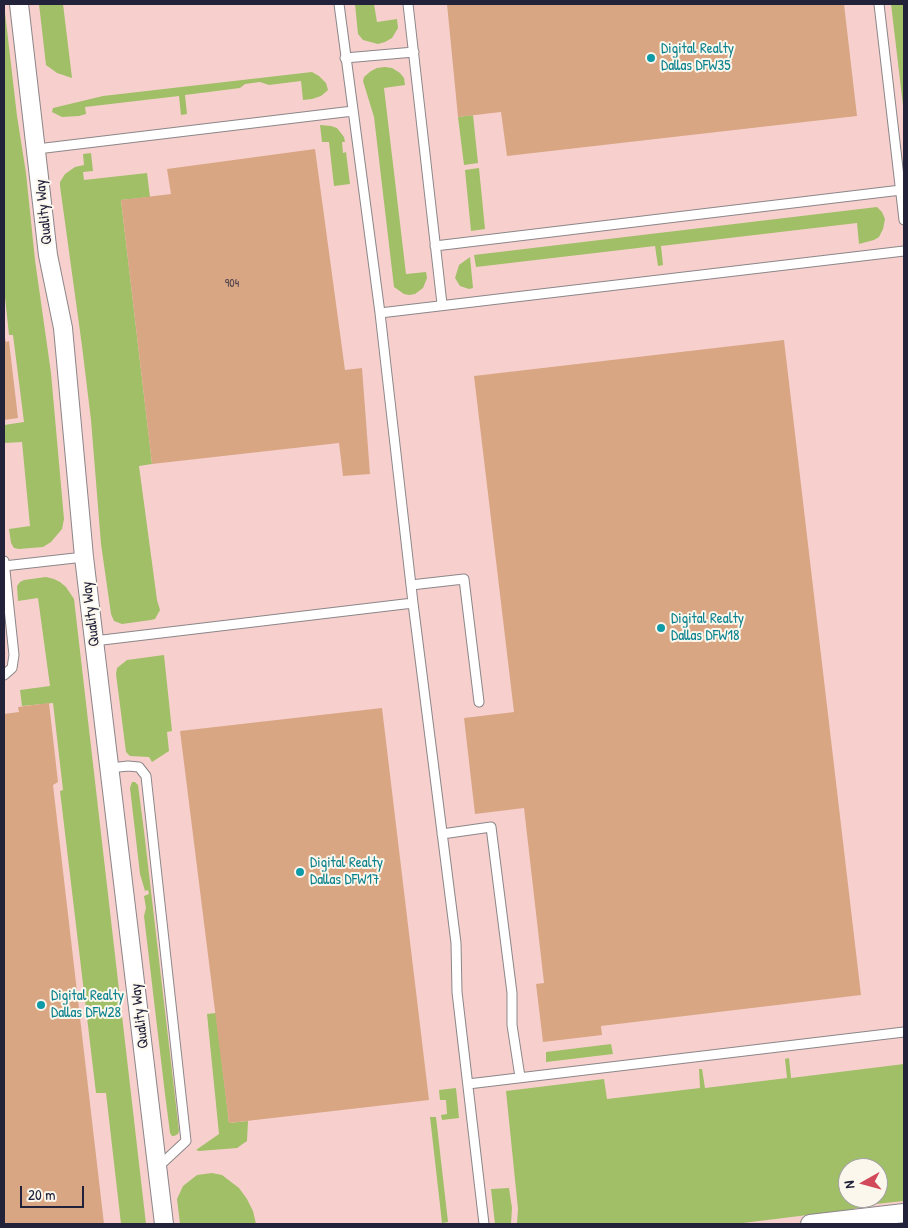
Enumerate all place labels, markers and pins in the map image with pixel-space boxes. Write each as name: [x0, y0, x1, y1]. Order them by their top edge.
place label: Digital Realty Dallas DFW35: [661, 40, 734, 75]
marker: Digital Realty Dallas DFW35: [645, 52, 657, 64]
place label: Digital Realty Dallas DFW18: [671, 610, 744, 645]
marker: Digital Realty Dallas DFW18: [655, 622, 667, 634]
place label: Digital Realty Dallas DFW17: [310, 854, 383, 889]
marker: Digital Realty Dallas DFW17: [294, 866, 306, 878]
place label: Digital Realty Dallas DFW28: [51, 987, 124, 1022]
marker: Digital Realty Dallas DFW28: [35, 999, 47, 1011]

